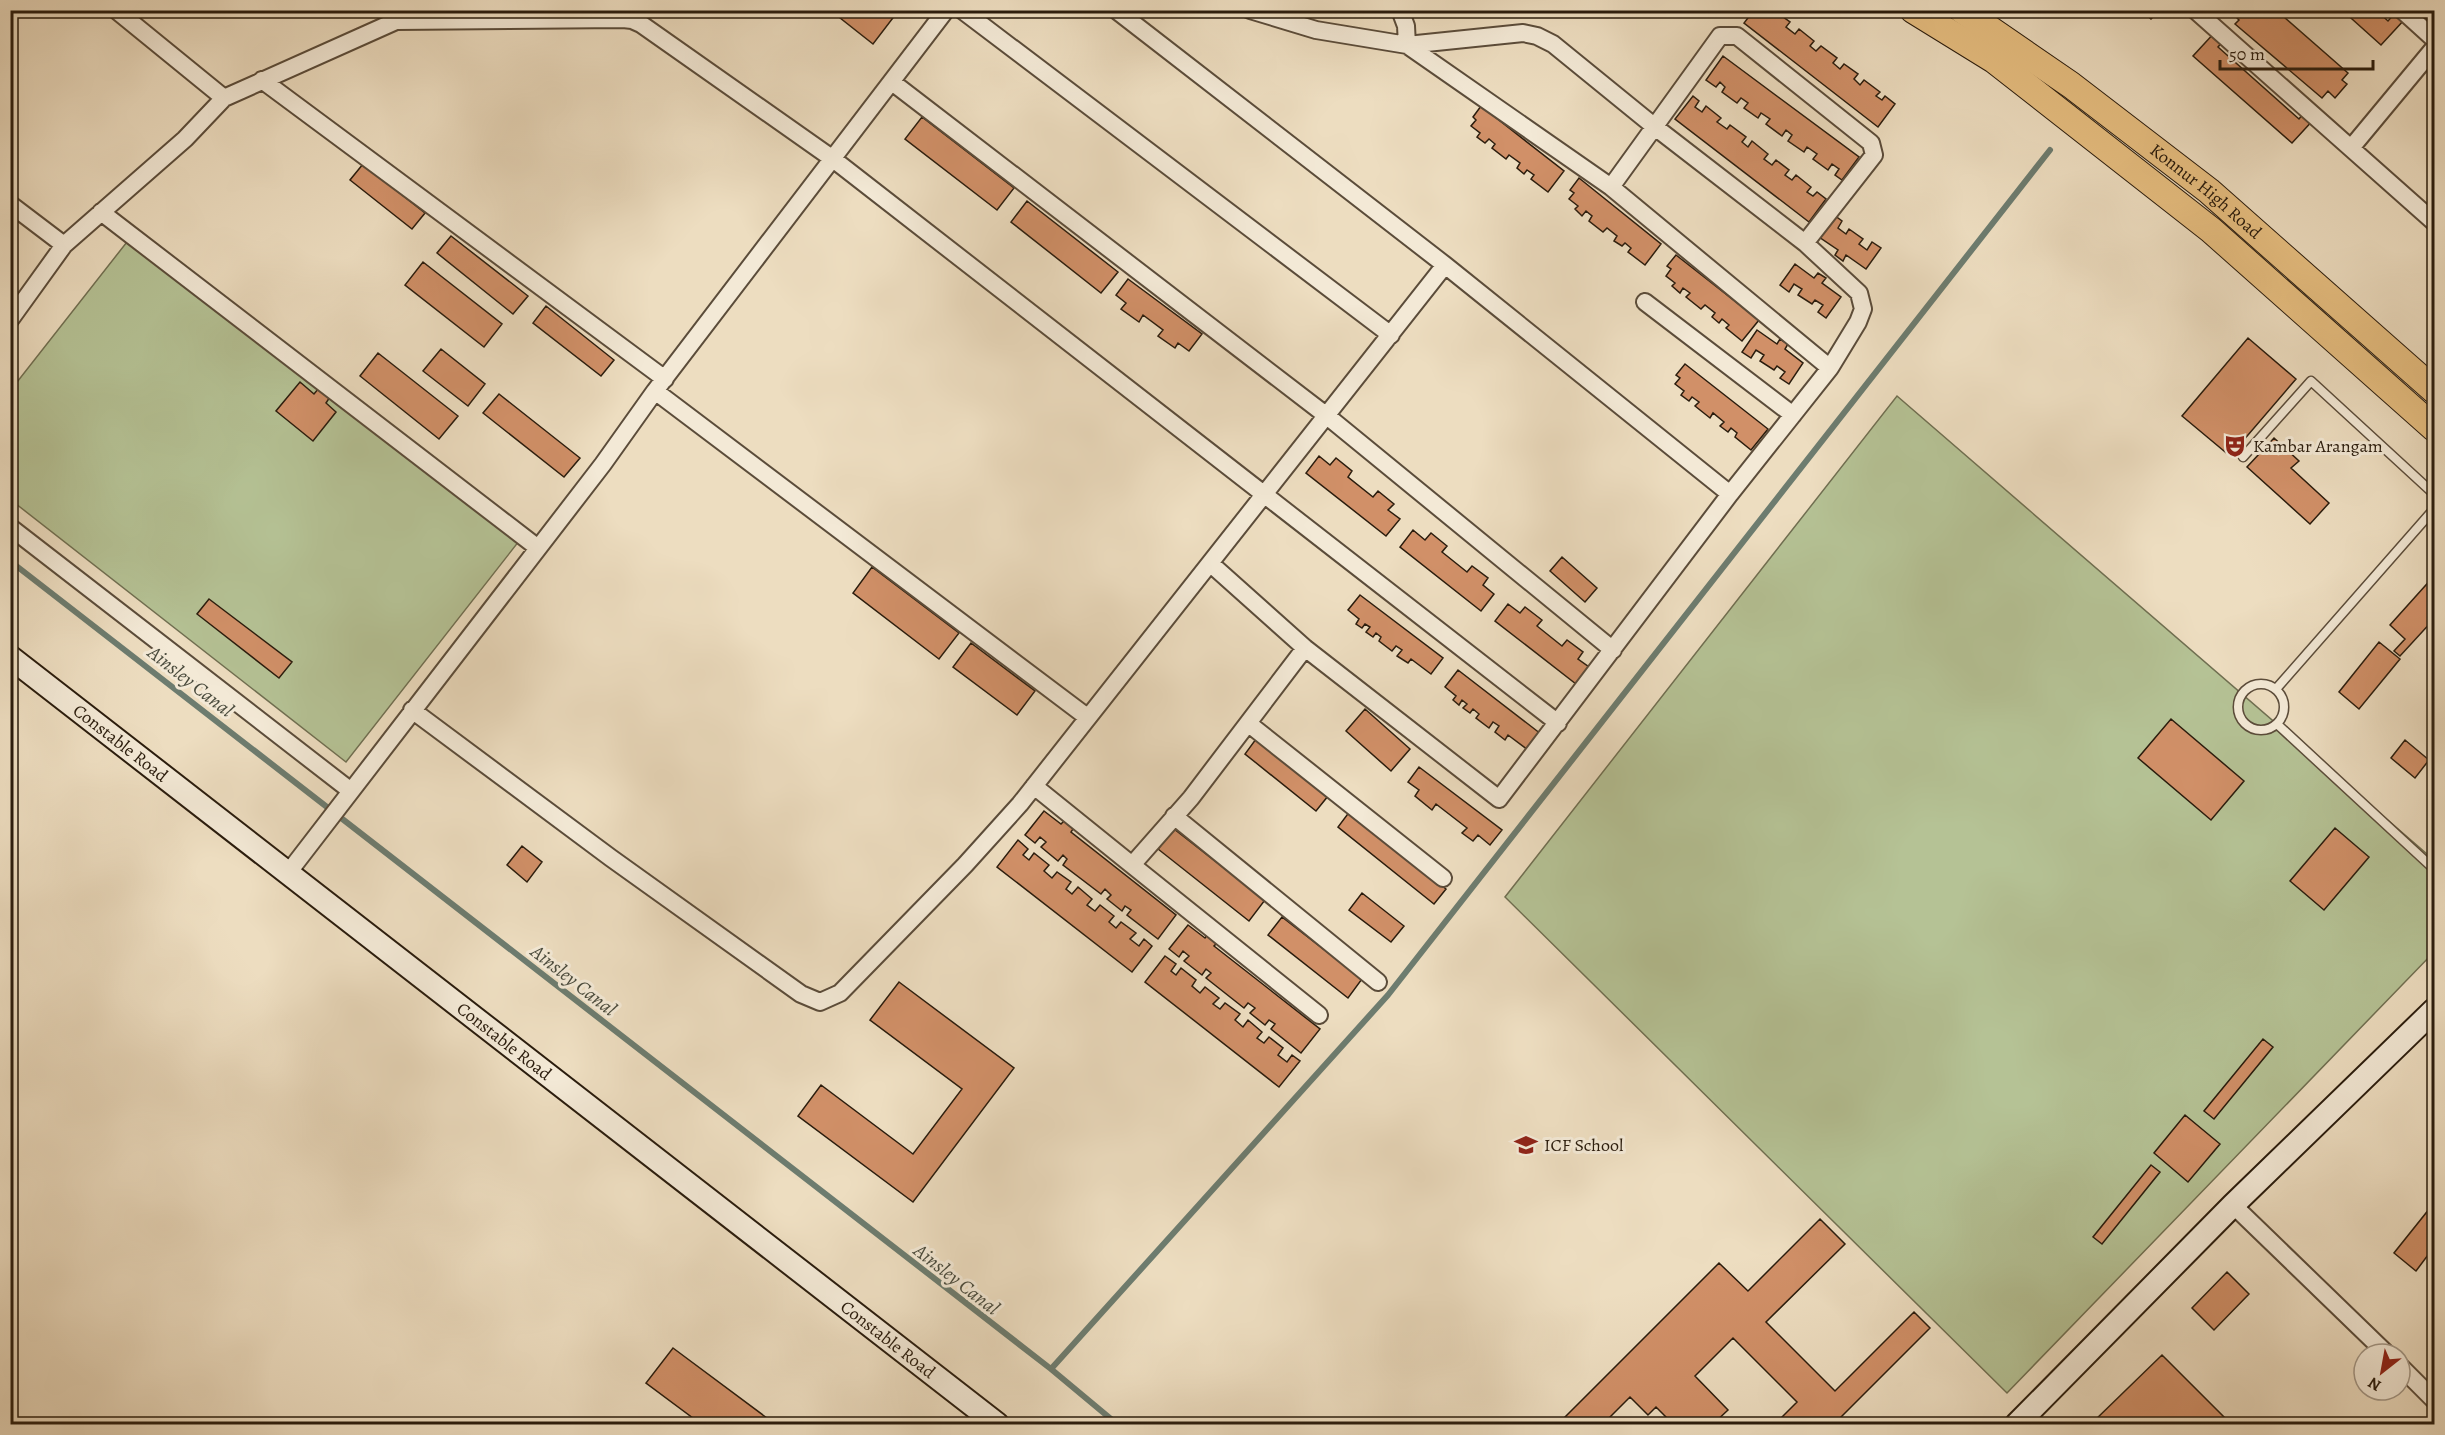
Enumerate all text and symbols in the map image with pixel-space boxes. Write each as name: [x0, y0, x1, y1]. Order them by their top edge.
scale bar: [2220, 33, 2373, 71]
text: 50 m: [2229, 42, 2265, 66]
street label: Konnur High Road: [2145, 138, 2267, 244]
theatre icon: Kambar Arangam: [2222, 433, 2248, 459]
place label: Kambar Arangam: [2253, 434, 2383, 458]
water label: Ainsley Canal: [141, 639, 239, 723]
street label: Constable Road: [68, 698, 173, 788]
water label: Ainsley Canal: [524, 938, 622, 1022]
street label: Constable Road: [452, 997, 557, 1086]
school or university icon: ICF School: [1513, 1132, 1539, 1158]
place label: ICF School: [1544, 1133, 1624, 1157]
water label: Ainsley Canal: [907, 1237, 1005, 1321]
street label: Constable Road: [836, 1295, 941, 1384]
north arrow: [2352, 1342, 2412, 1402]
text: N: [2364, 1371, 2385, 1396]

